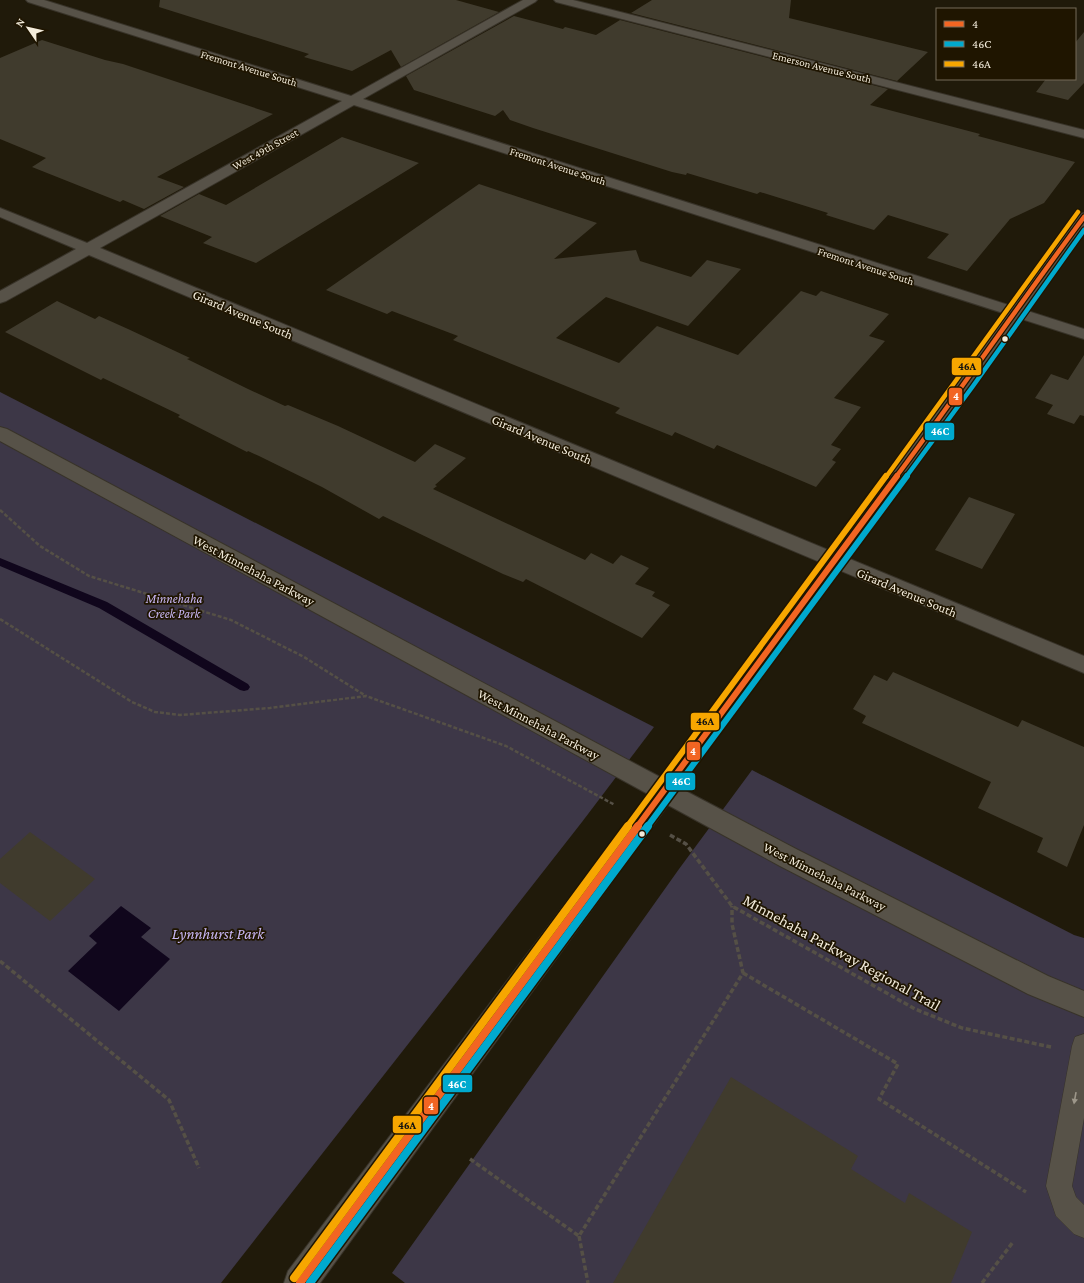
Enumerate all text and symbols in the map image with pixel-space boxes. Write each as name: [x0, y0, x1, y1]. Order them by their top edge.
north arrow: [8, 8, 48, 48]
legend: [936, 8, 1076, 80]
text: N: [13, 16, 27, 29]
text: 4: [972, 17, 978, 31]
text: 46C: [972, 37, 991, 51]
street label: Fremont Avenue South: [199, 48, 299, 88]
street label: Emerson Avenue South: [771, 49, 873, 85]
text: 46A: [972, 57, 991, 71]
street label: West 49th Street: [230, 126, 300, 172]
street label: Fremont Avenue South: [508, 145, 608, 187]
street label: Fremont Avenue South: [816, 245, 916, 287]
street label: Girard Avenue South: [191, 287, 295, 342]
unlabelled marker: [1000, 334, 1010, 344]
line badge: 46A: [951, 357, 982, 376]
text: 46A: [958, 360, 977, 372]
line badge: 4: [948, 387, 963, 406]
text: 4: [953, 390, 959, 402]
street label: Girard Avenue South: [490, 412, 594, 467]
line badge: 46C: [924, 422, 955, 441]
text: 46C: [931, 425, 950, 437]
street label: West Minnehaha Parkway: [190, 532, 318, 609]
street label: Girard Avenue South: [855, 565, 959, 620]
park label: Minnehaha Creek Park: [144, 591, 203, 621]
street label: West Minnehaha Parkway: [475, 686, 603, 763]
line badge: 46A: [690, 712, 720, 731]
text: 46A: [696, 715, 715, 727]
line badge: 4: [686, 741, 701, 761]
text: 4: [690, 745, 696, 757]
line badge: 46C: [665, 772, 696, 791]
text: 46C: [672, 775, 691, 787]
unlabelled marker: [637, 829, 647, 839]
street label: West Minnehaha Parkway: [761, 839, 889, 914]
street label: Minnehaha Parkway Regional Trail: [740, 891, 943, 1015]
park label: Lynnhurst Park: [172, 925, 265, 943]
line badge: 46C: [442, 1074, 473, 1093]
text: 46C: [448, 1078, 467, 1090]
one-way arrow: [1072, 1092, 1078, 1104]
line badge: 4: [423, 1096, 439, 1115]
text: 4: [428, 1100, 434, 1112]
line badge: 46A: [392, 1115, 422, 1134]
text: 46A: [398, 1119, 417, 1131]

